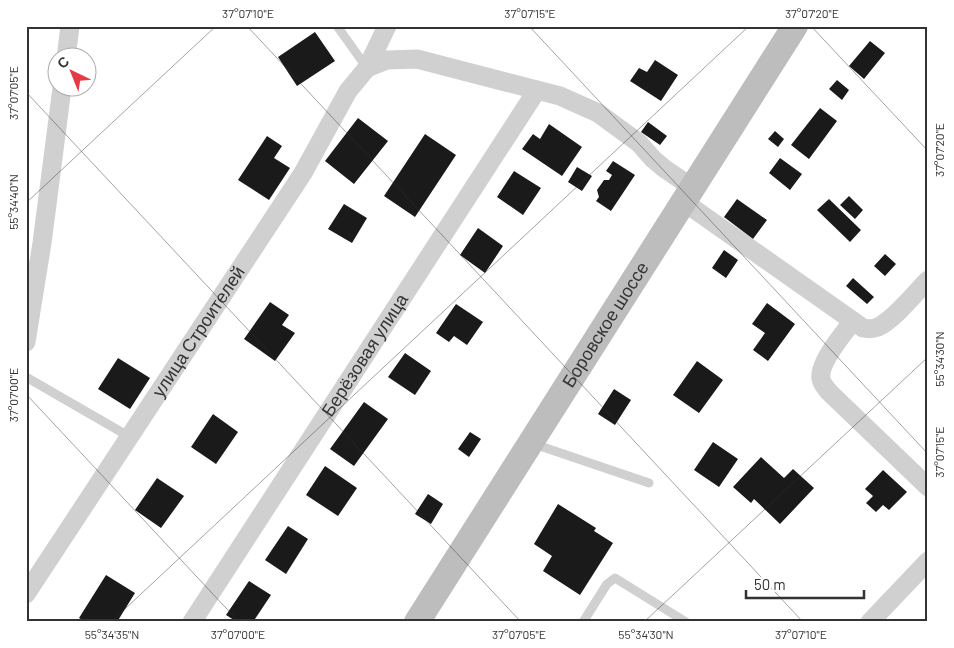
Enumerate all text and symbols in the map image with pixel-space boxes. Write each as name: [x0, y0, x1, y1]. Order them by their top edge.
text: 37°07'10"E: [222, 6, 274, 20]
text: 37°07'15"E: [504, 6, 556, 20]
text: 37°07'20"E: [785, 6, 839, 20]
north arrow: [48, 48, 98, 98]
text: С: [53, 52, 72, 72]
text: 37°07'05"E: [6, 66, 20, 120]
text: 37°07'20"E: [932, 123, 946, 177]
text: 55°34'40"N: [6, 174, 20, 230]
street label: Боровское шоссе: [557, 257, 653, 391]
street label: улица Строителей: [147, 261, 249, 401]
street label: Берёзовая улица: [316, 288, 413, 420]
text: 55°34'30"N: [932, 331, 946, 387]
text: 37°07'00"E: [6, 368, 20, 422]
text: 37°07'15"E: [932, 426, 946, 478]
scale bar: [746, 568, 864, 600]
text: 50 m: [754, 575, 786, 593]
text: 55°34'35"N: [85, 627, 139, 641]
text: 37°07'00"E: [211, 627, 265, 641]
text: 37°07'05"E: [492, 627, 546, 641]
text: 55°34'30"N: [618, 627, 674, 641]
text: 37°07'10"E: [775, 627, 827, 641]

